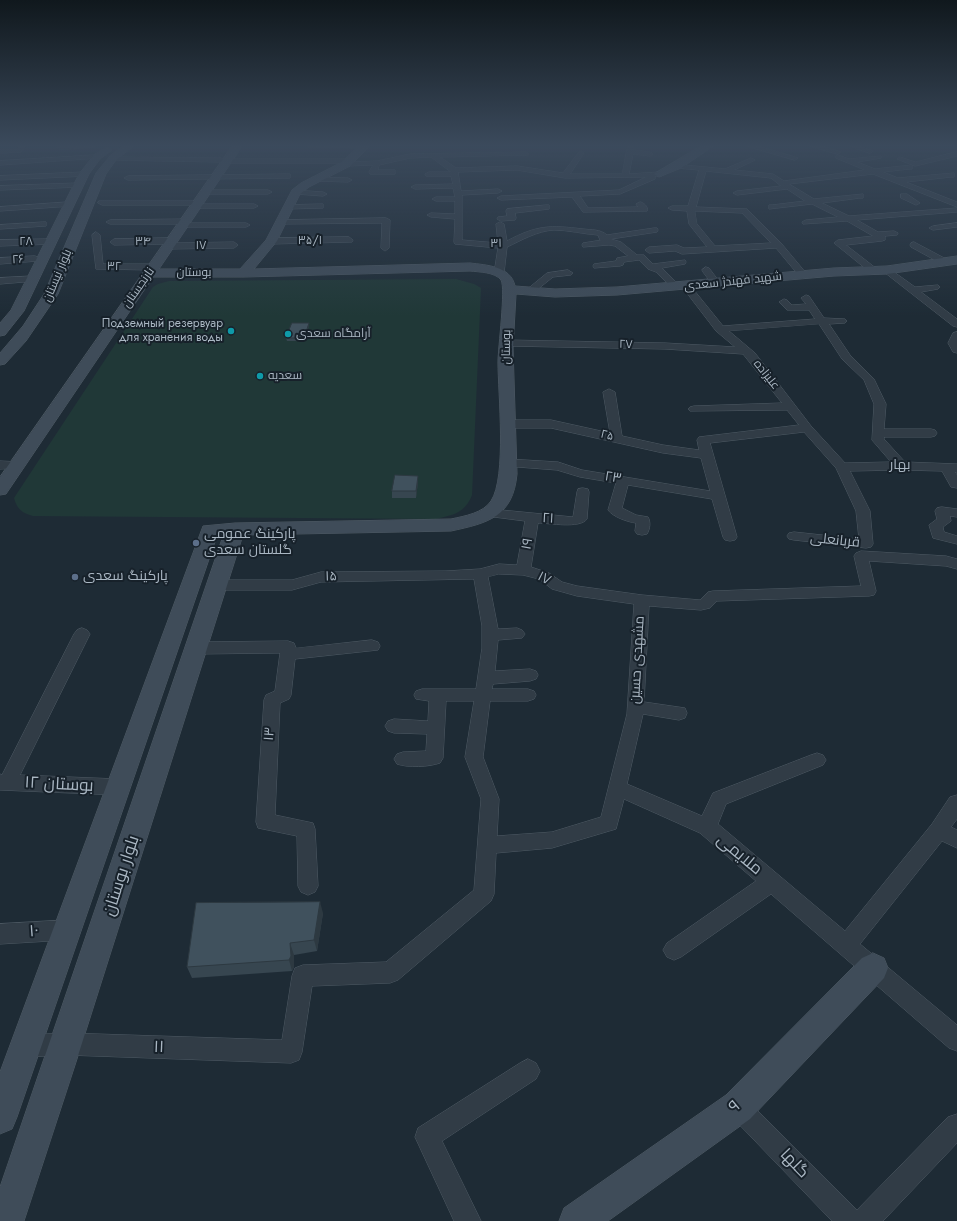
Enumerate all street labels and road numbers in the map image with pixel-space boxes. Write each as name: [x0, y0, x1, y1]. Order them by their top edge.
street label: ۳۵/۱: [298, 234, 322, 248]
street label: ۲۸: [19, 235, 33, 249]
street label: ۳۴: [135, 235, 151, 249]
street label: ۳۱: [490, 237, 502, 251]
street label: ۱۷: [195, 239, 207, 253]
street label: بلوار نیستان: [40, 247, 76, 305]
street label: ۲۶: [12, 252, 24, 268]
street label: ۳۲: [107, 260, 121, 274]
street label: نارنجستان: [120, 265, 158, 311]
street label: بوستان: [176, 266, 212, 280]
street label: شهید فهندژ سعدی: [684, 270, 782, 294]
street label: بوستان: [499, 329, 515, 365]
street label: ۲۷: [619, 338, 633, 352]
street label: علیزاده: [750, 357, 782, 393]
street label: ۲۵: [599, 428, 615, 444]
street label: بهار: [890, 458, 910, 474]
street label: ۲۳: [603, 468, 623, 488]
street label: ۲۱: [542, 510, 554, 528]
street label: قربانعلی: [809, 530, 861, 552]
street label: ۱۹: [519, 537, 537, 551]
street label: ۱۵: [325, 568, 337, 586]
street label: ۱۷: [534, 569, 554, 589]
street label: مشهدی حسین: [627, 616, 649, 704]
street label: ۱۳: [261, 727, 279, 741]
street label: بوستان ۱۲: [24, 773, 94, 797]
street label: ملایمی: [712, 830, 766, 880]
street label: بلوار بوستان: [99, 833, 145, 919]
street label: ۱۰: [29, 921, 39, 943]
street label: ۱۱: [153, 1038, 165, 1058]
street label: ۹: [725, 1096, 745, 1118]
street label: گلها: [775, 1145, 813, 1183]

